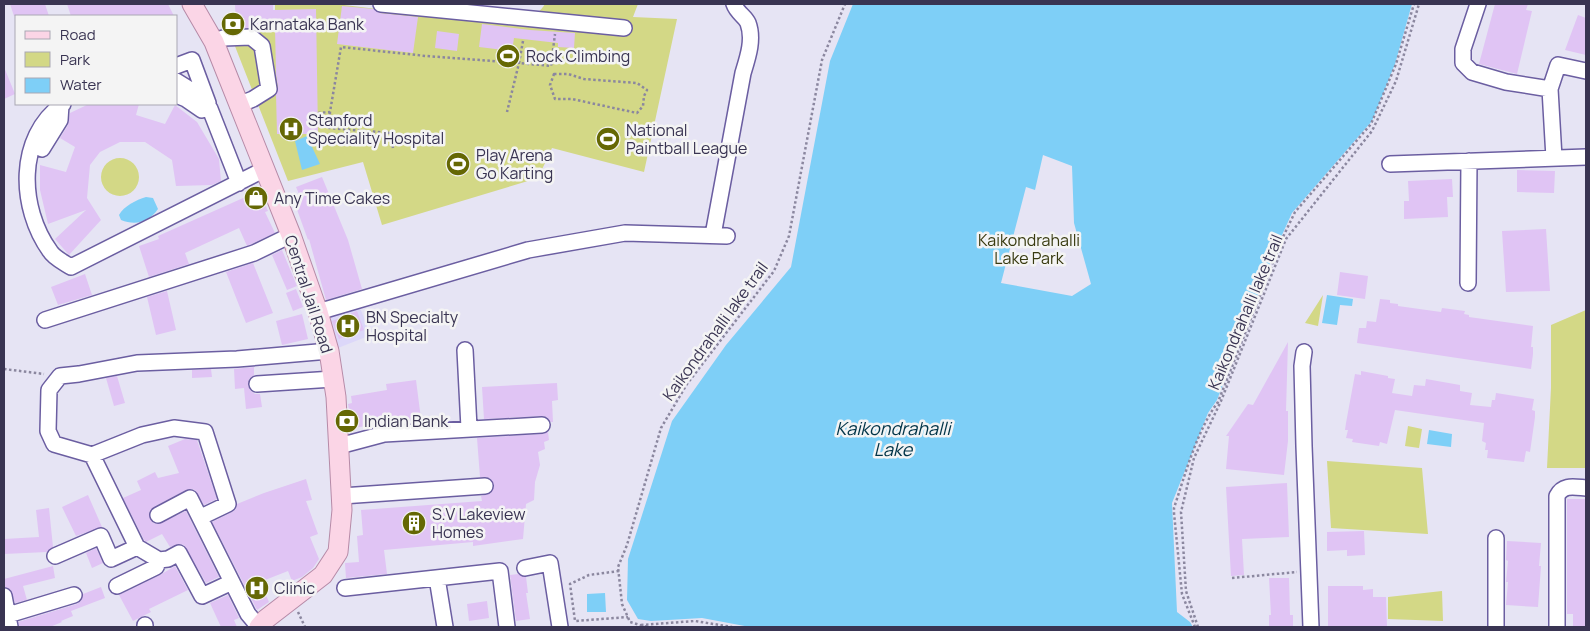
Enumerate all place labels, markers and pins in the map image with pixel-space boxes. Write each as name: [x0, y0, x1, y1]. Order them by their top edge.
bank icon: Karnataka Bank: [220, 11, 246, 37]
place label: Karnataka Bank: [250, 13, 365, 35]
sports icon: Rock Climbing: [495, 43, 521, 69]
place label: Rock Climbing: [526, 45, 630, 67]
place label: Stanford Speciality Hospital: [308, 109, 444, 149]
hospital icon: Stanford Speciality Hospital: [278, 116, 304, 142]
place label: National Paintball League: [626, 119, 747, 159]
sports icon: National Paintball League: [595, 126, 621, 152]
place label: Play Arena Go Karting: [476, 144, 553, 184]
sports icon: Play Arena Go Karting: [445, 151, 471, 177]
shop icon: Any Time Cakes: [243, 185, 269, 211]
place label: Any Time Cakes: [274, 187, 390, 209]
place label: BN Specialty Hospital: [366, 306, 459, 346]
hospital icon: BN Specialty Hospital: [335, 313, 361, 339]
bank icon: Indian Bank: [334, 408, 360, 434]
place label: Indian Bank: [364, 410, 449, 432]
place label: S.V Lakeview Homes: [432, 503, 525, 543]
building icon: S.V Lakeview Homes: [401, 510, 427, 536]
hospital icon: Clinic: [244, 575, 270, 601]
place label: Clinic: [274, 577, 315, 599]

